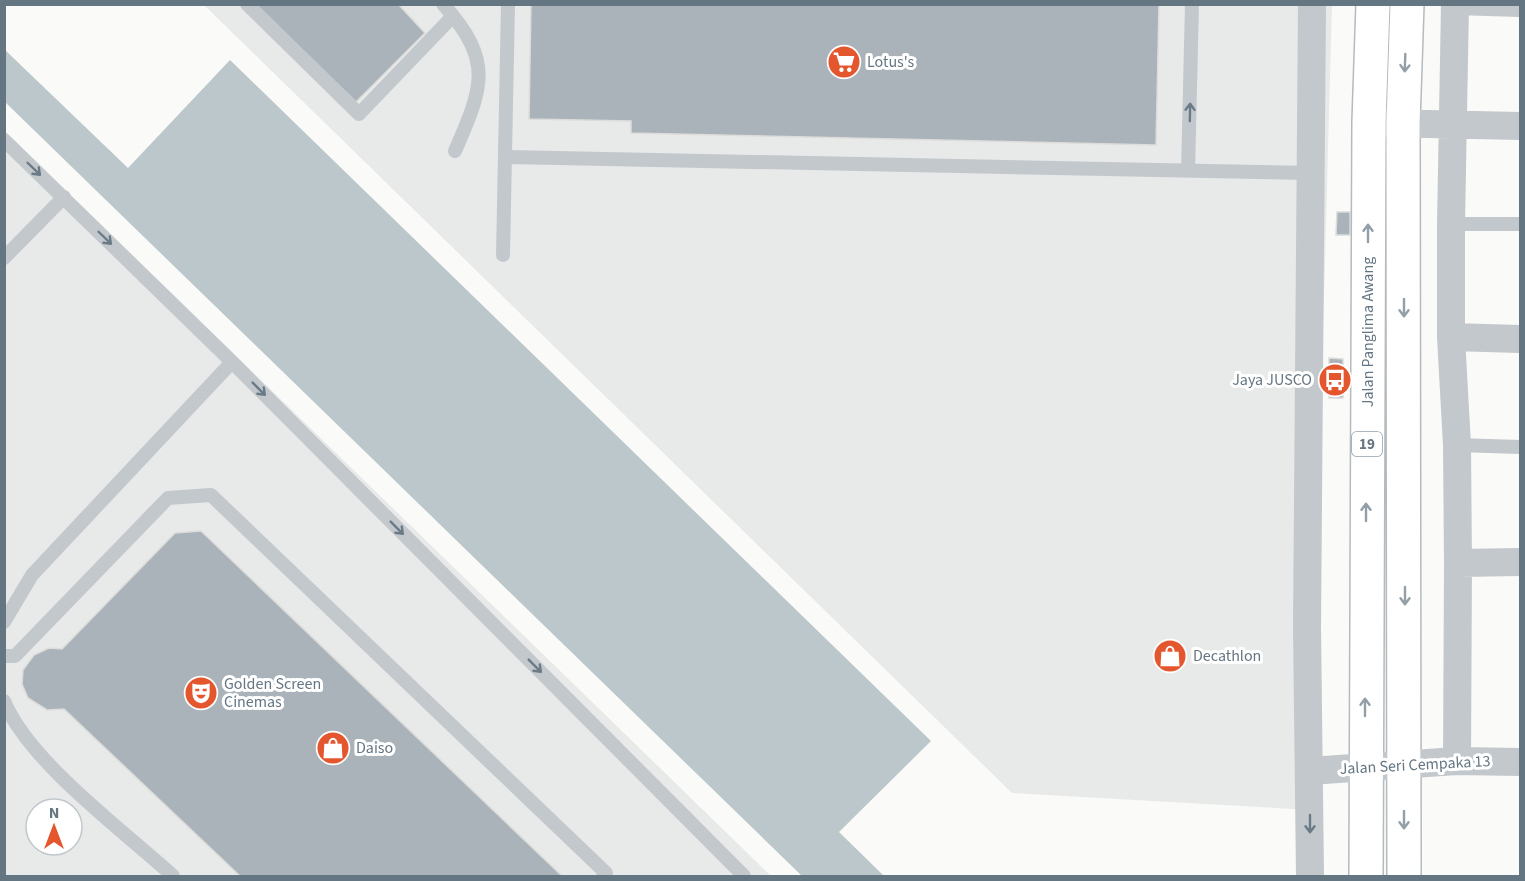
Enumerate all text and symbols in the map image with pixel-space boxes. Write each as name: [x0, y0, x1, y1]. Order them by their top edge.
supermarket icon: Lotus's: [826, 44, 862, 80]
place label: Lotus's: [867, 51, 914, 73]
one-way arrow: [1400, 52, 1411, 72]
one-way arrow: [1184, 103, 1195, 123]
one-way arrow: [26, 161, 41, 175]
one-way arrow: [1363, 224, 1374, 244]
one-way arrow: [98, 231, 113, 245]
street label: Jalan Panglima Awang: [1357, 257, 1379, 407]
one-way arrow: [1398, 297, 1410, 317]
bus stop icon: Jaya JUSCO: [1317, 362, 1353, 398]
place label: Jaya JUSCO: [1232, 369, 1312, 391]
one-way arrow: [252, 382, 267, 397]
road number: 19: [1352, 432, 1382, 456]
one-way arrow: [1360, 503, 1372, 523]
one-way arrow: [390, 520, 404, 535]
one-way arrow: [1399, 585, 1411, 605]
shop icon: Decathlon: [1152, 638, 1188, 674]
place label: Decathlon: [1193, 645, 1261, 667]
one-way arrow: [527, 659, 542, 673]
place label: Golden Screen Cinemas: [224, 673, 321, 713]
theatre icon: Golden Screen Cinemas: [183, 675, 219, 711]
one-way arrow: [1359, 698, 1371, 718]
shop icon: Daiso: [315, 730, 351, 766]
place label: Daiso: [356, 737, 393, 759]
street label: Jalan Seri Cempaka 13: [1339, 750, 1491, 780]
north arrow: [24, 797, 84, 857]
text: N: [49, 802, 59, 824]
one-way arrow: [1398, 810, 1410, 830]
one-way arrow: [1304, 813, 1316, 833]

